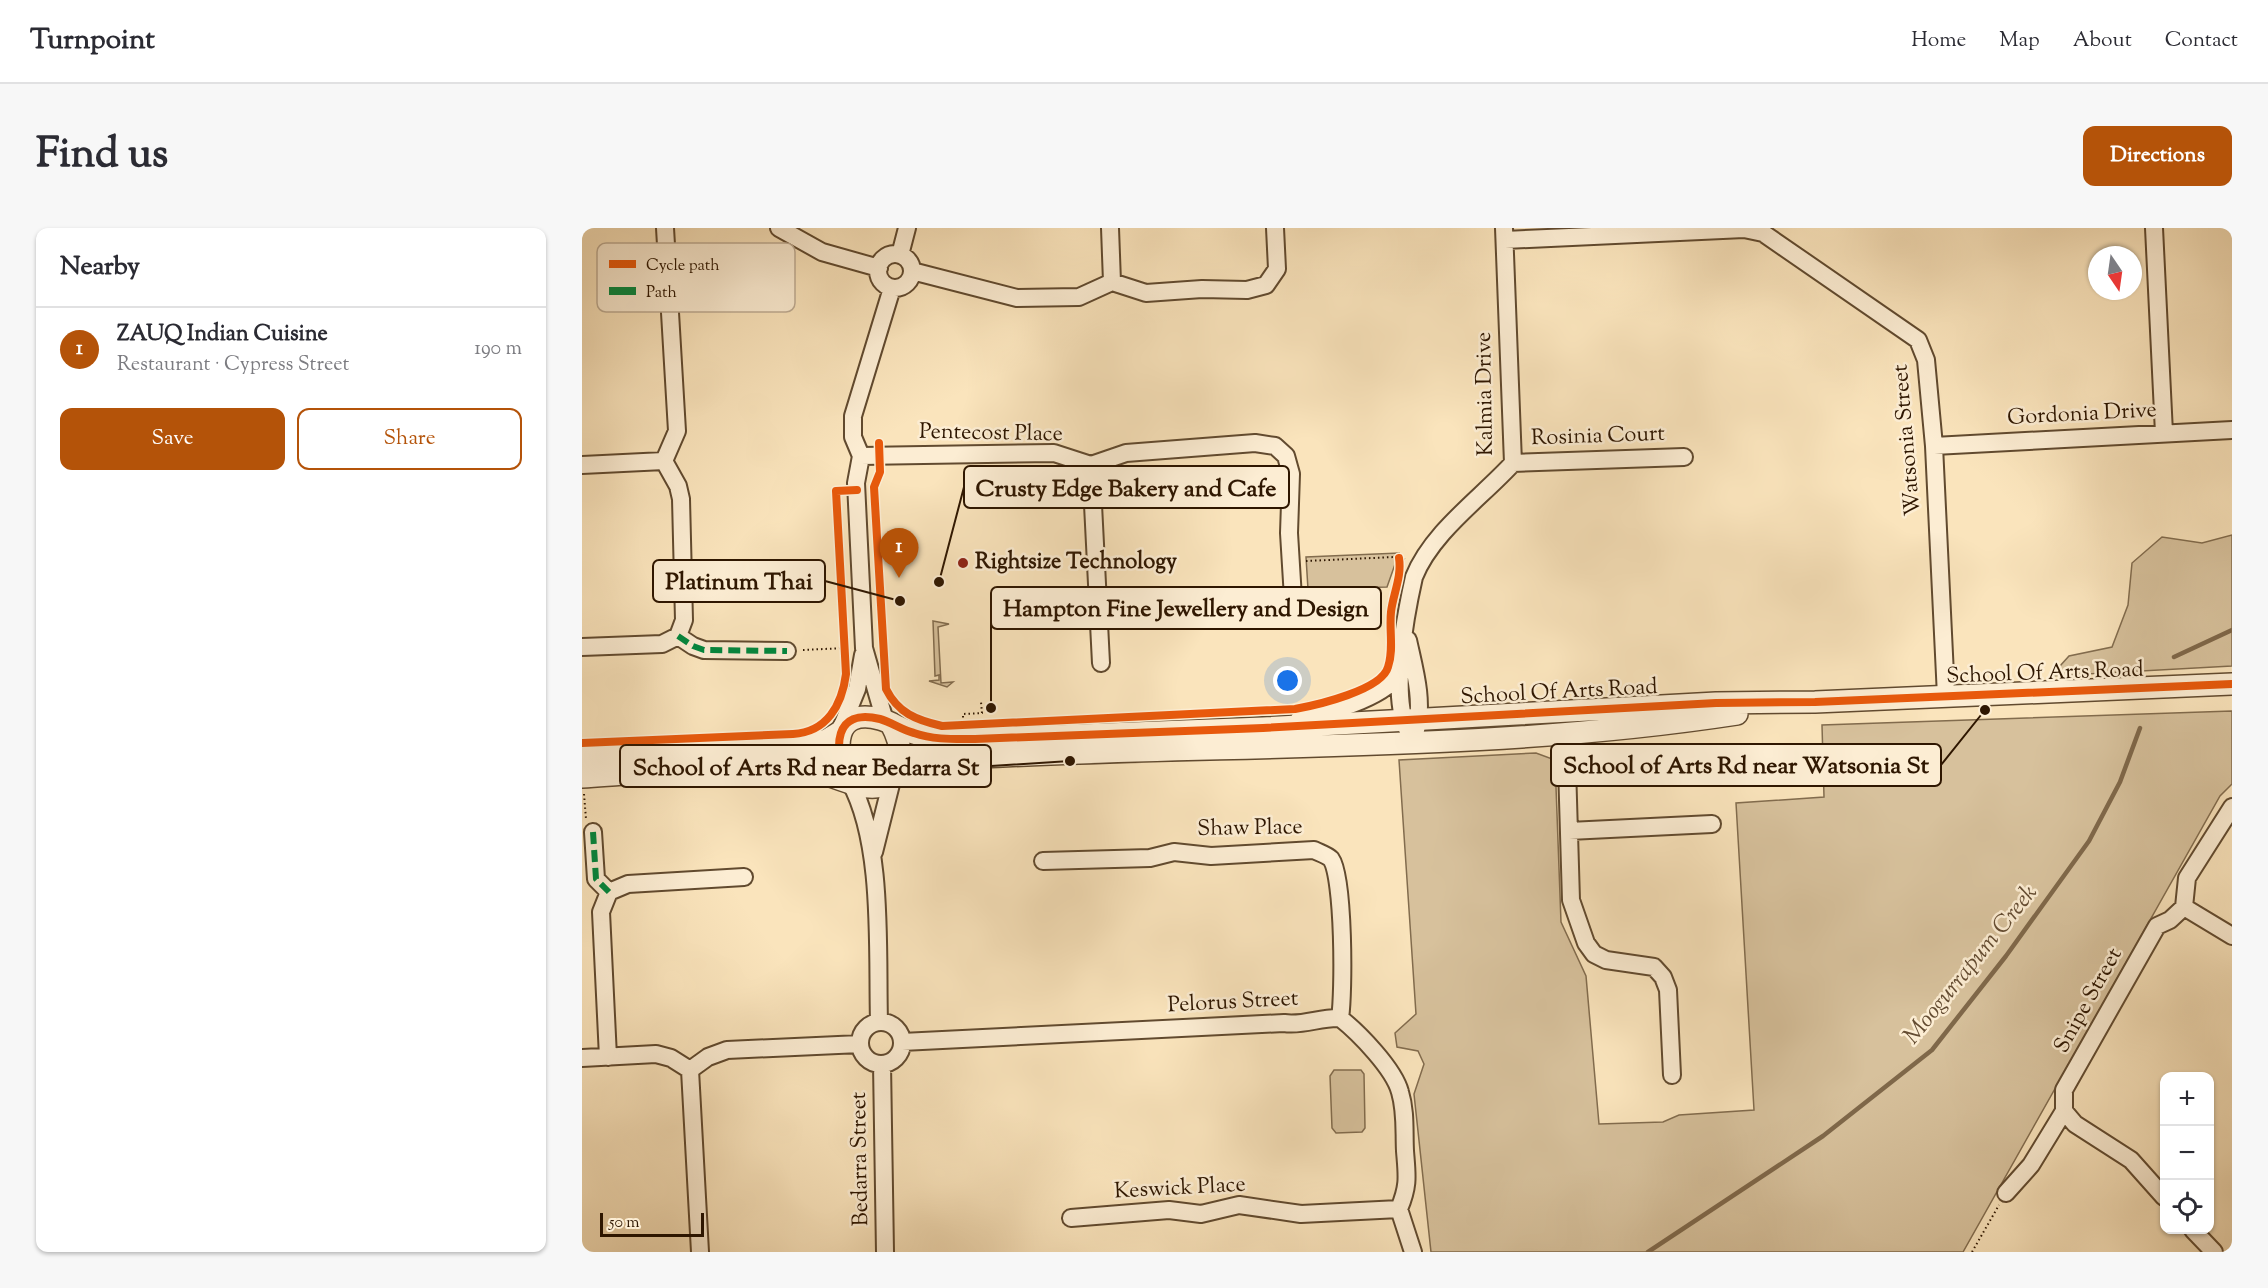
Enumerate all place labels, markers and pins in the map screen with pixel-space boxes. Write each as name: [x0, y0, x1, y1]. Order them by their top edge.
callout: Crusty Edge Bakery and Cafe: [964, 466, 1289, 508]
pin: 1: [880, 528, 918, 578]
place label: Rightsize Technology: [975, 547, 1177, 579]
marker: Rightsize Technology: [956, 556, 970, 570]
callout: Platinum Thai: [653, 560, 825, 602]
callout: Hampton Fine Jewellery and Design: [991, 587, 1381, 629]
callout: School of Arts Rd near Watsonia St: [1551, 744, 1941, 786]
callout: School of Arts Rd near Bedarra St: [620, 745, 991, 787]

